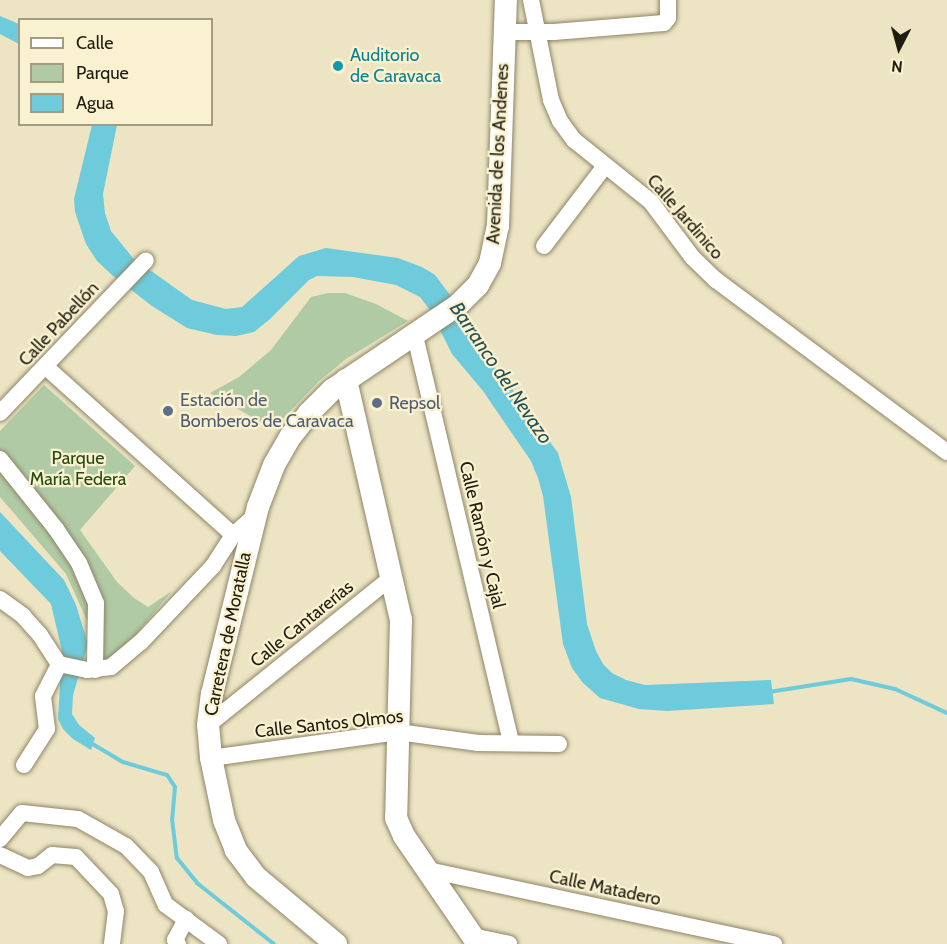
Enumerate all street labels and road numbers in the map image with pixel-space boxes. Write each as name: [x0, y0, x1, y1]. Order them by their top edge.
street label: Avenida de los Andenes: [482, 63, 514, 245]
street label: Calle Jardinico: [642, 170, 728, 264]
street label: Calle Pabellón: [14, 277, 104, 371]
street label: Calle Ramón y Cajal: [455, 459, 509, 611]
street label: Carretera de Moratalla: [200, 550, 256, 718]
street label: Calle Cantarerías: [246, 576, 358, 672]
street label: Calle Santos Olmos: [254, 705, 404, 743]
street label: Calle Matadero: [547, 866, 663, 910]

